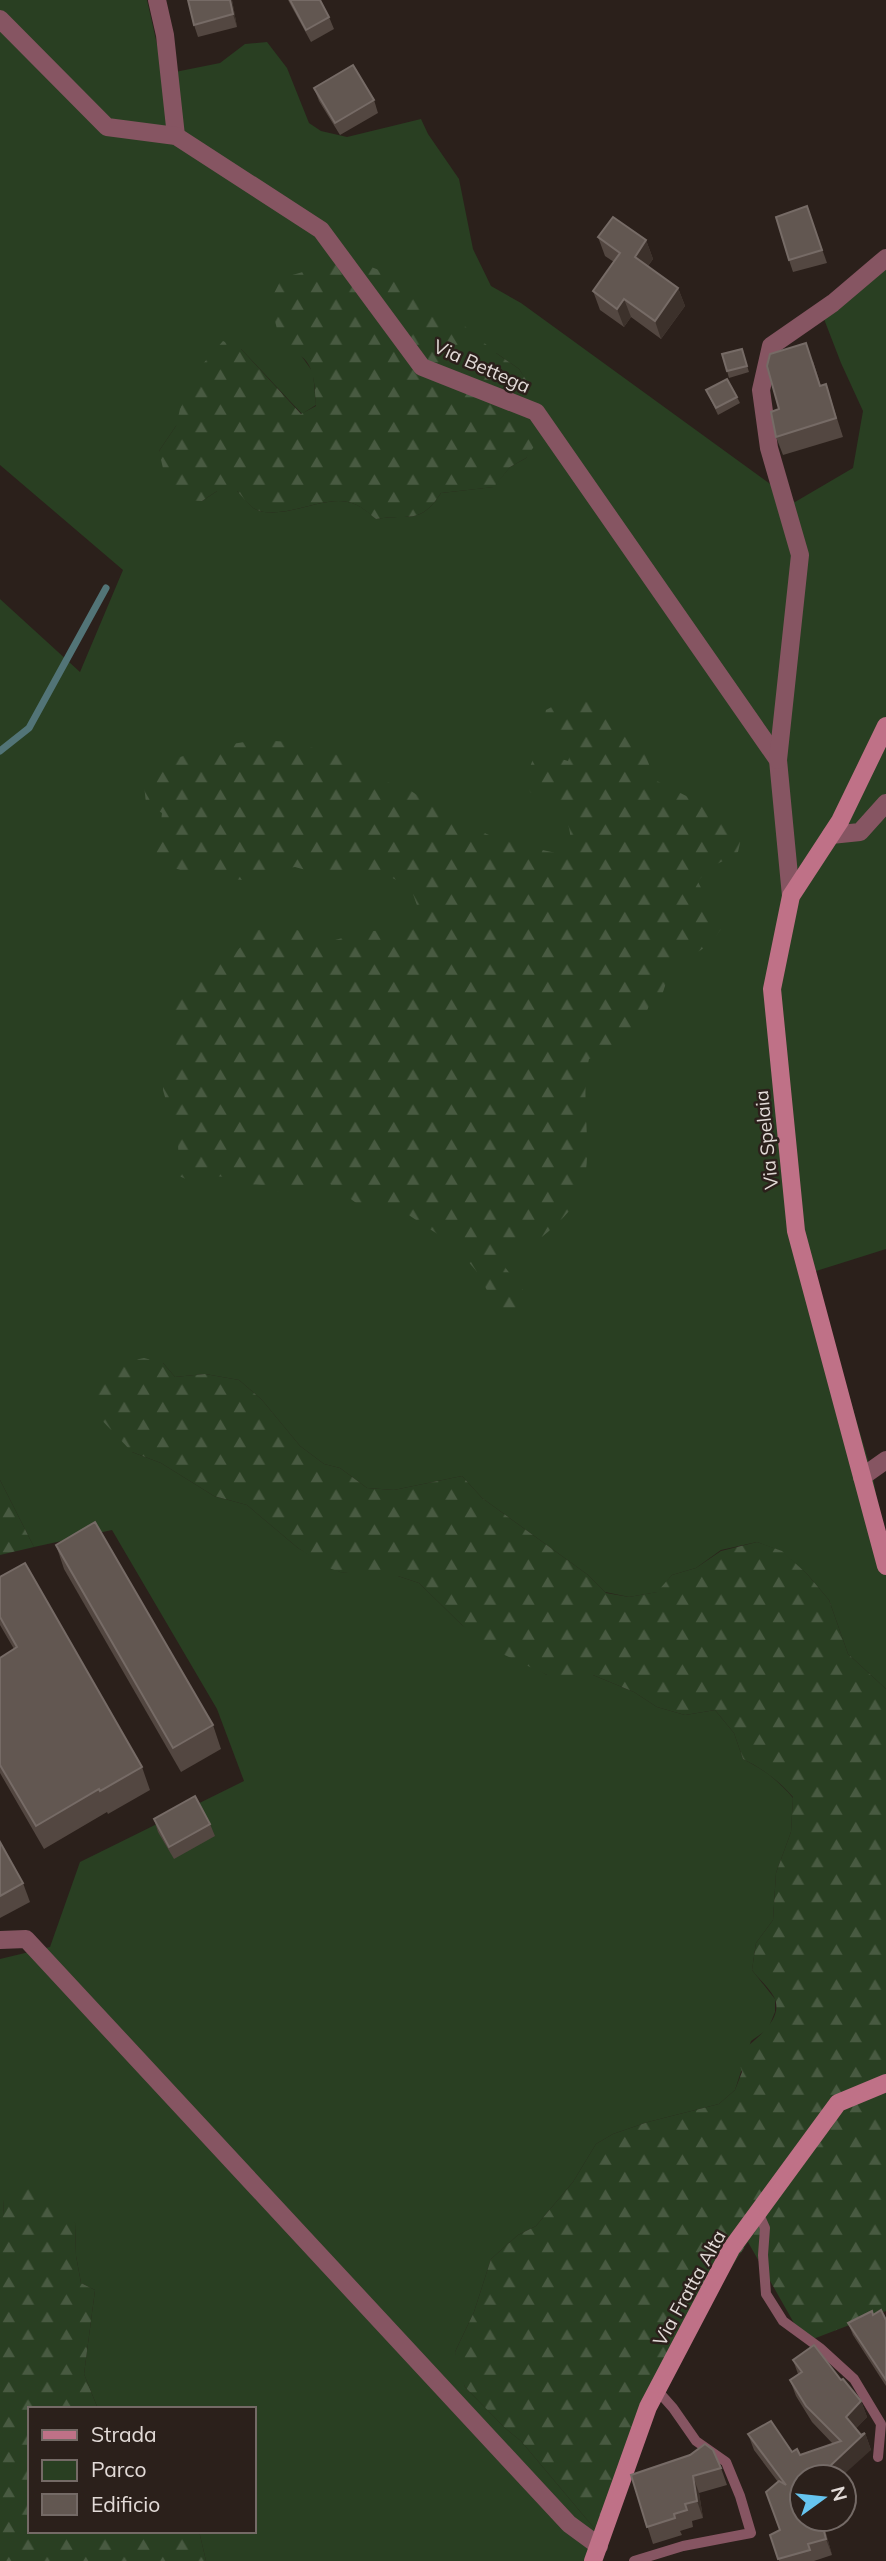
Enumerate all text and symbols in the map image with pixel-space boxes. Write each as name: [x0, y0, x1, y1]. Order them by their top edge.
street label: Via Bettega: [430, 334, 534, 398]
street label: Via Spelaia: [749, 1089, 783, 1191]
street label: Via Fratta Alta: [647, 2226, 731, 2350]
legend: [28, 2407, 256, 2533]
text: Strada: [91, 2421, 157, 2447]
text: Parco: [91, 2456, 146, 2482]
north arrow: [788, 2463, 858, 2533]
text: N: [826, 2484, 853, 2504]
text: Edificio: [91, 2491, 160, 2517]

